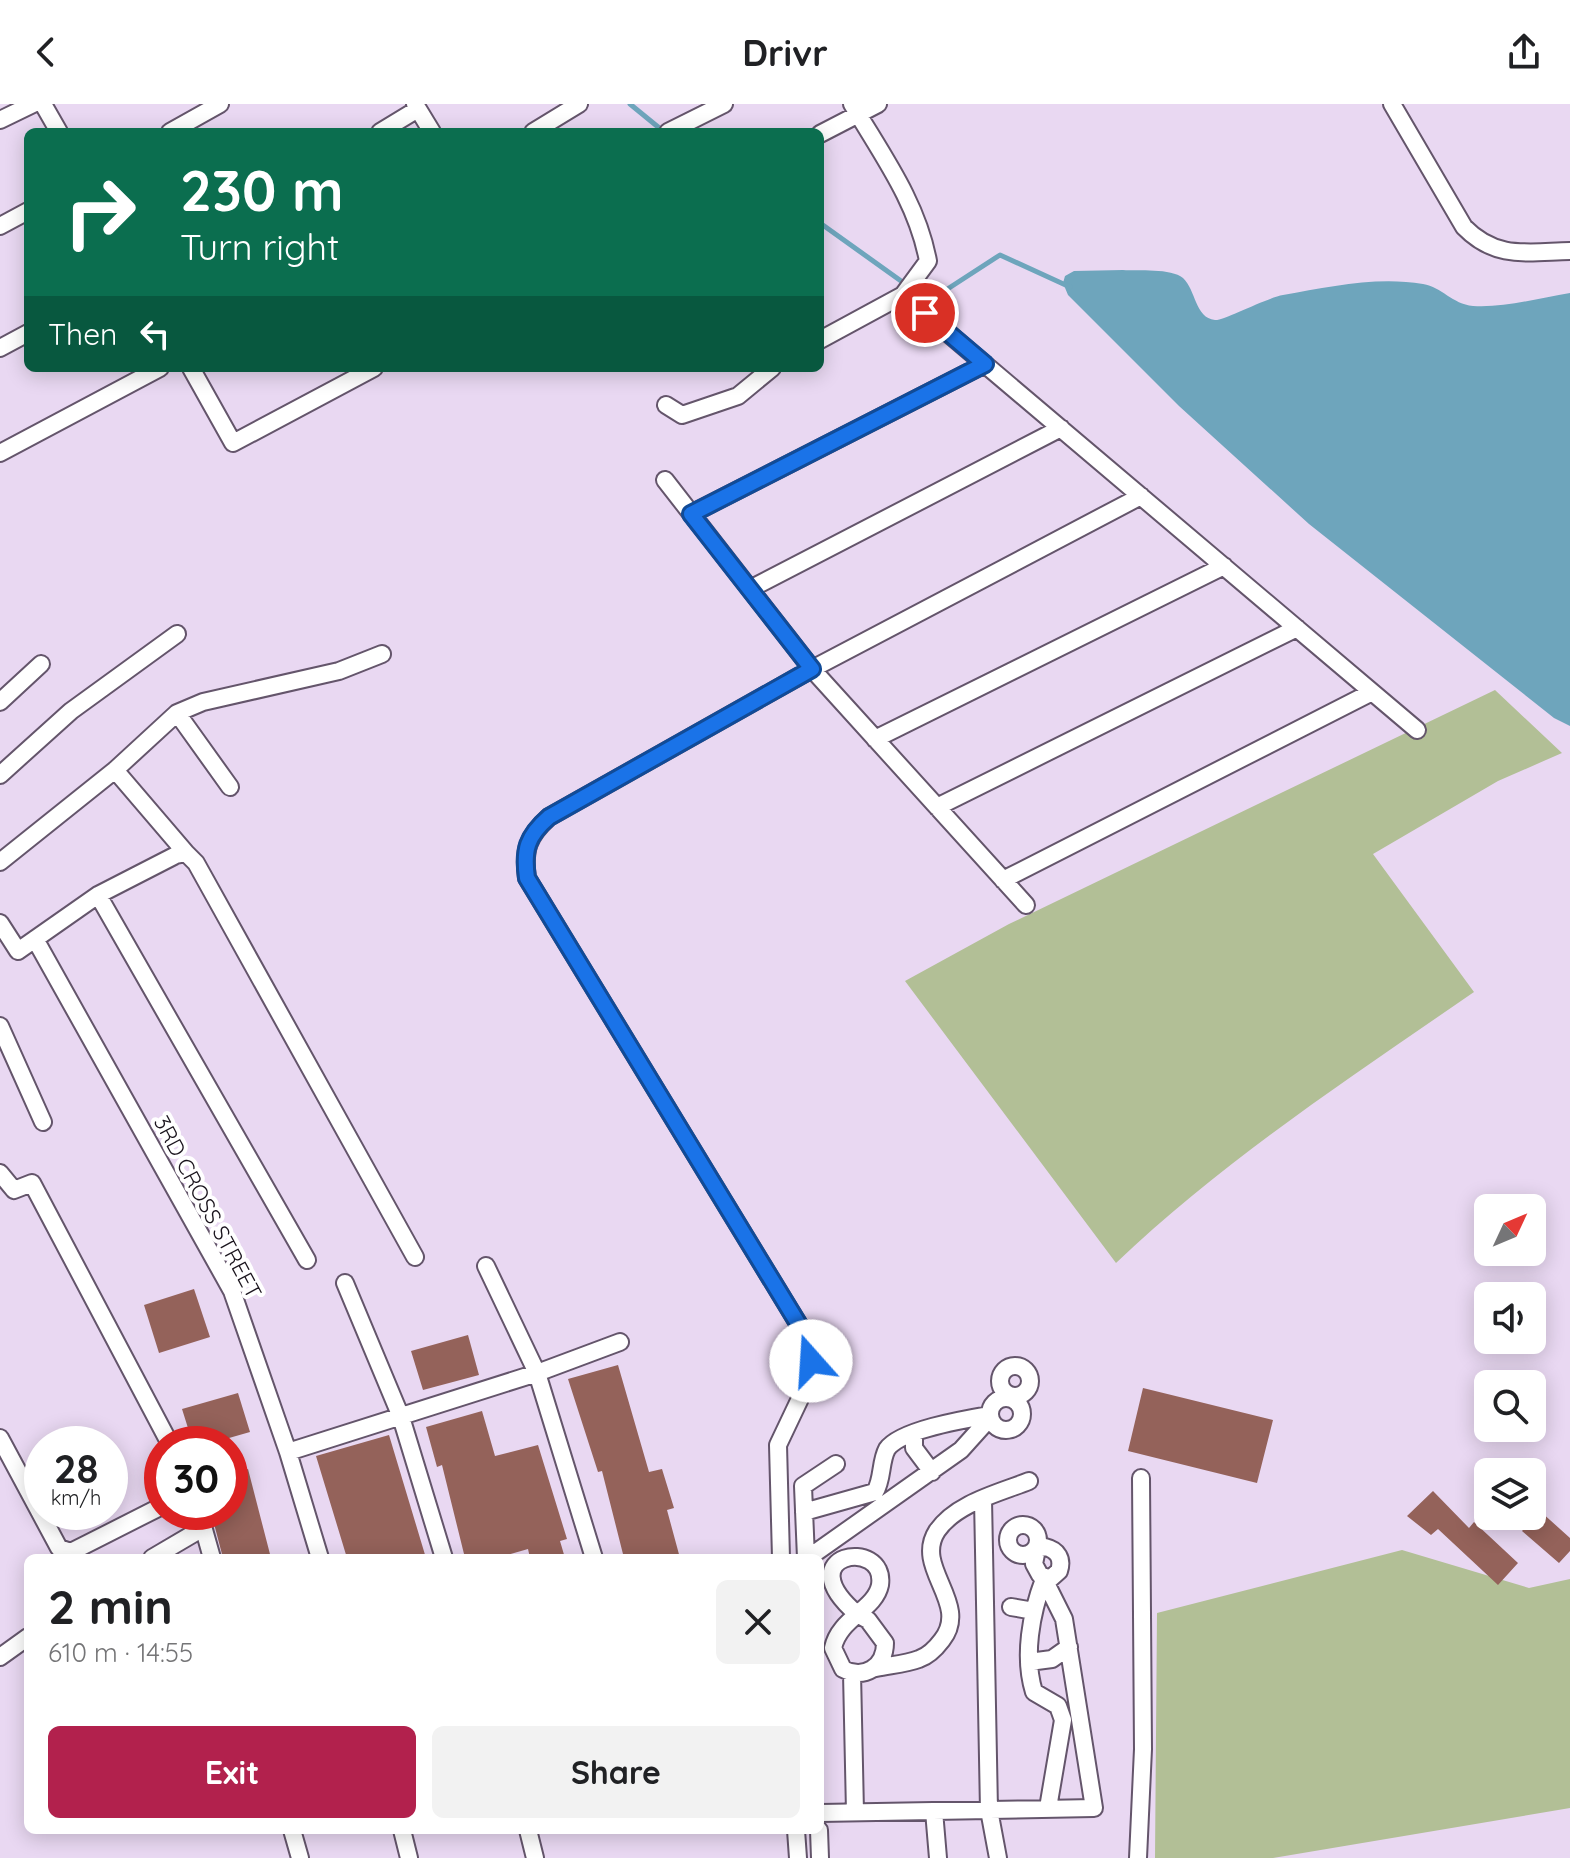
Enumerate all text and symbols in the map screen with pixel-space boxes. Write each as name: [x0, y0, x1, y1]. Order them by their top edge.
icon: back: [24, 30, 68, 74]
text: Drivr: [742, 30, 828, 75]
icon: share: [1502, 30, 1546, 74]
text: 230 m: [180, 155, 344, 225]
icon: right: [48, 160, 152, 264]
text: Turn right: [180, 224, 339, 269]
pin: [891, 279, 959, 347]
icon: arrive: [903, 291, 947, 335]
icon: left: [133, 312, 177, 356]
text: Then: [48, 315, 117, 353]
street label: 3RD CROSS STREET: [148, 1111, 268, 1303]
north arrow: [1474, 1194, 1546, 1266]
map controls: [1474, 1194, 1546, 1530]
button: sound: [1474, 1282, 1546, 1354]
position arrow: [769, 1319, 853, 1403]
button: search: [1474, 1370, 1546, 1442]
speed limit sign: 30: [144, 1426, 248, 1530]
text: 28: [54, 1443, 98, 1493]
button: layers: [1474, 1458, 1546, 1530]
text: km/h: [51, 1485, 101, 1510]
text: 2 min: [48, 1576, 173, 1636]
button: close: [716, 1580, 800, 1664]
text: 610 m · 14:55: [48, 1636, 193, 1669]
button: Exit: [48, 1726, 416, 1818]
button: Share: [432, 1726, 800, 1818]

